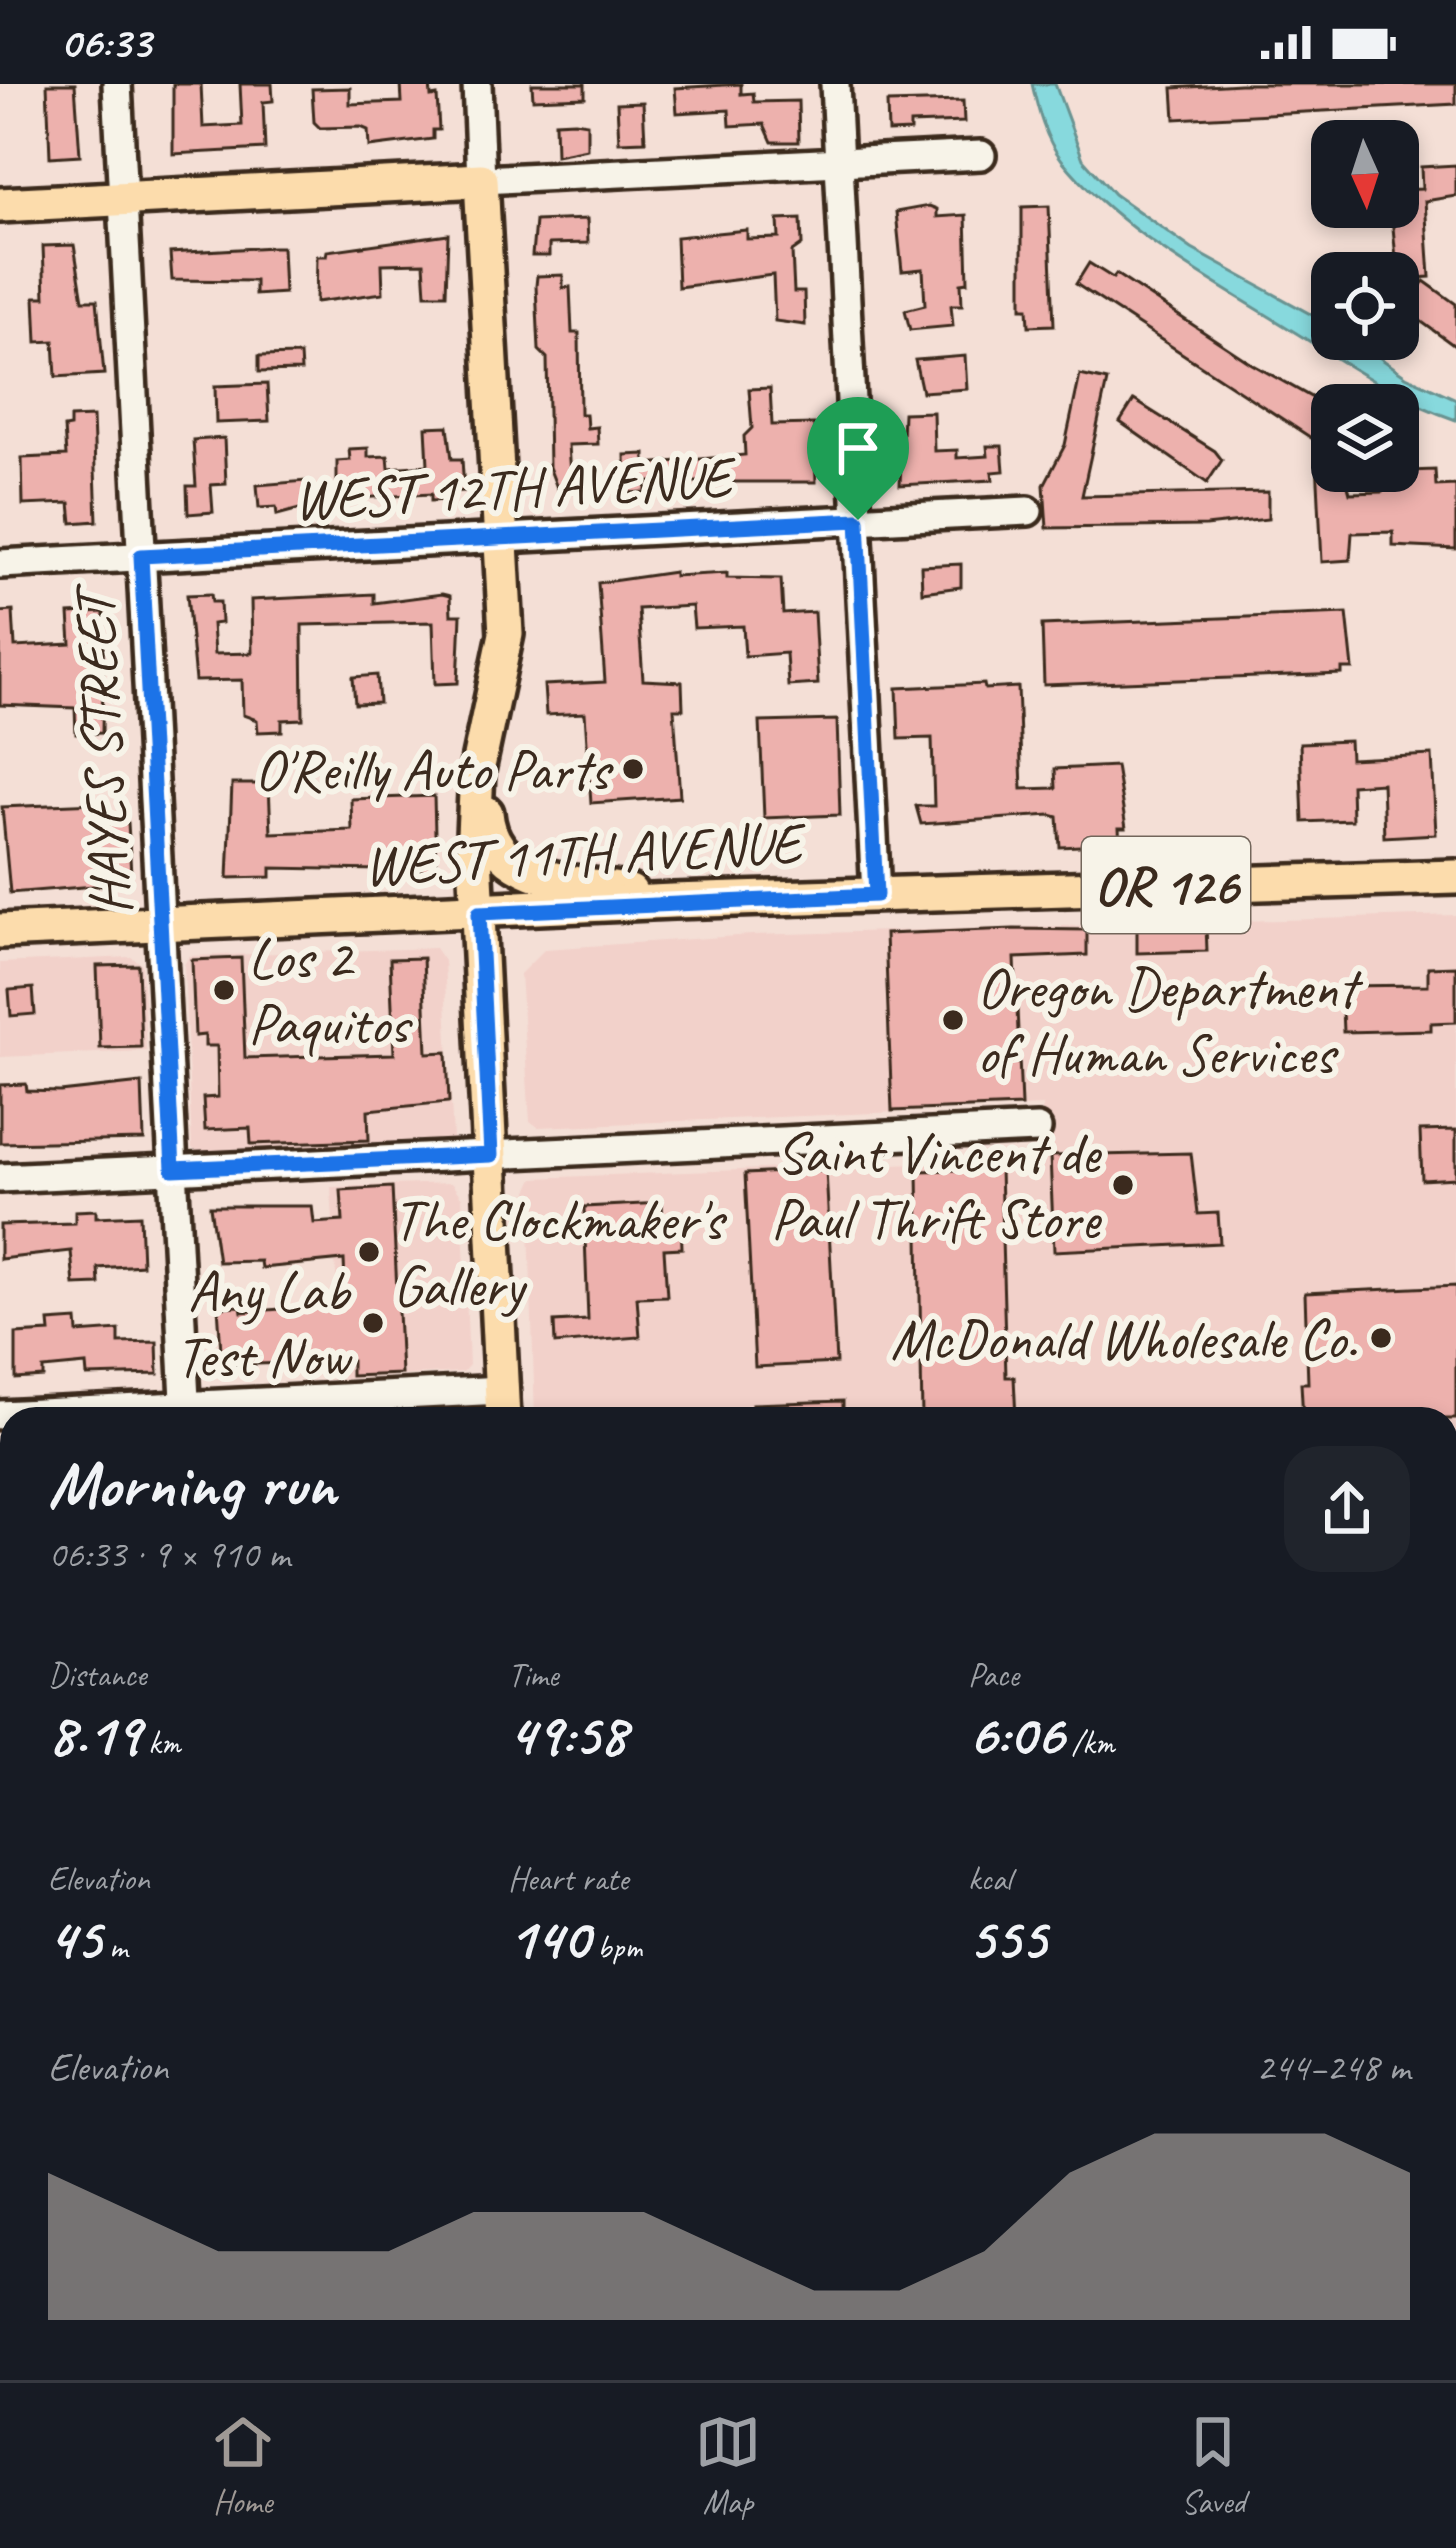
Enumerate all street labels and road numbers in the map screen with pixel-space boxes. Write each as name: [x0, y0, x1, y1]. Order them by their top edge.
street label: WEST 12TH AVENUE: [292, 440, 739, 535]
street label: HAYES STREET: [57, 580, 146, 917]
street label: WEST 11TH AVENUE: [362, 806, 809, 901]
road number: OR 126: [1082, 837, 1250, 933]

